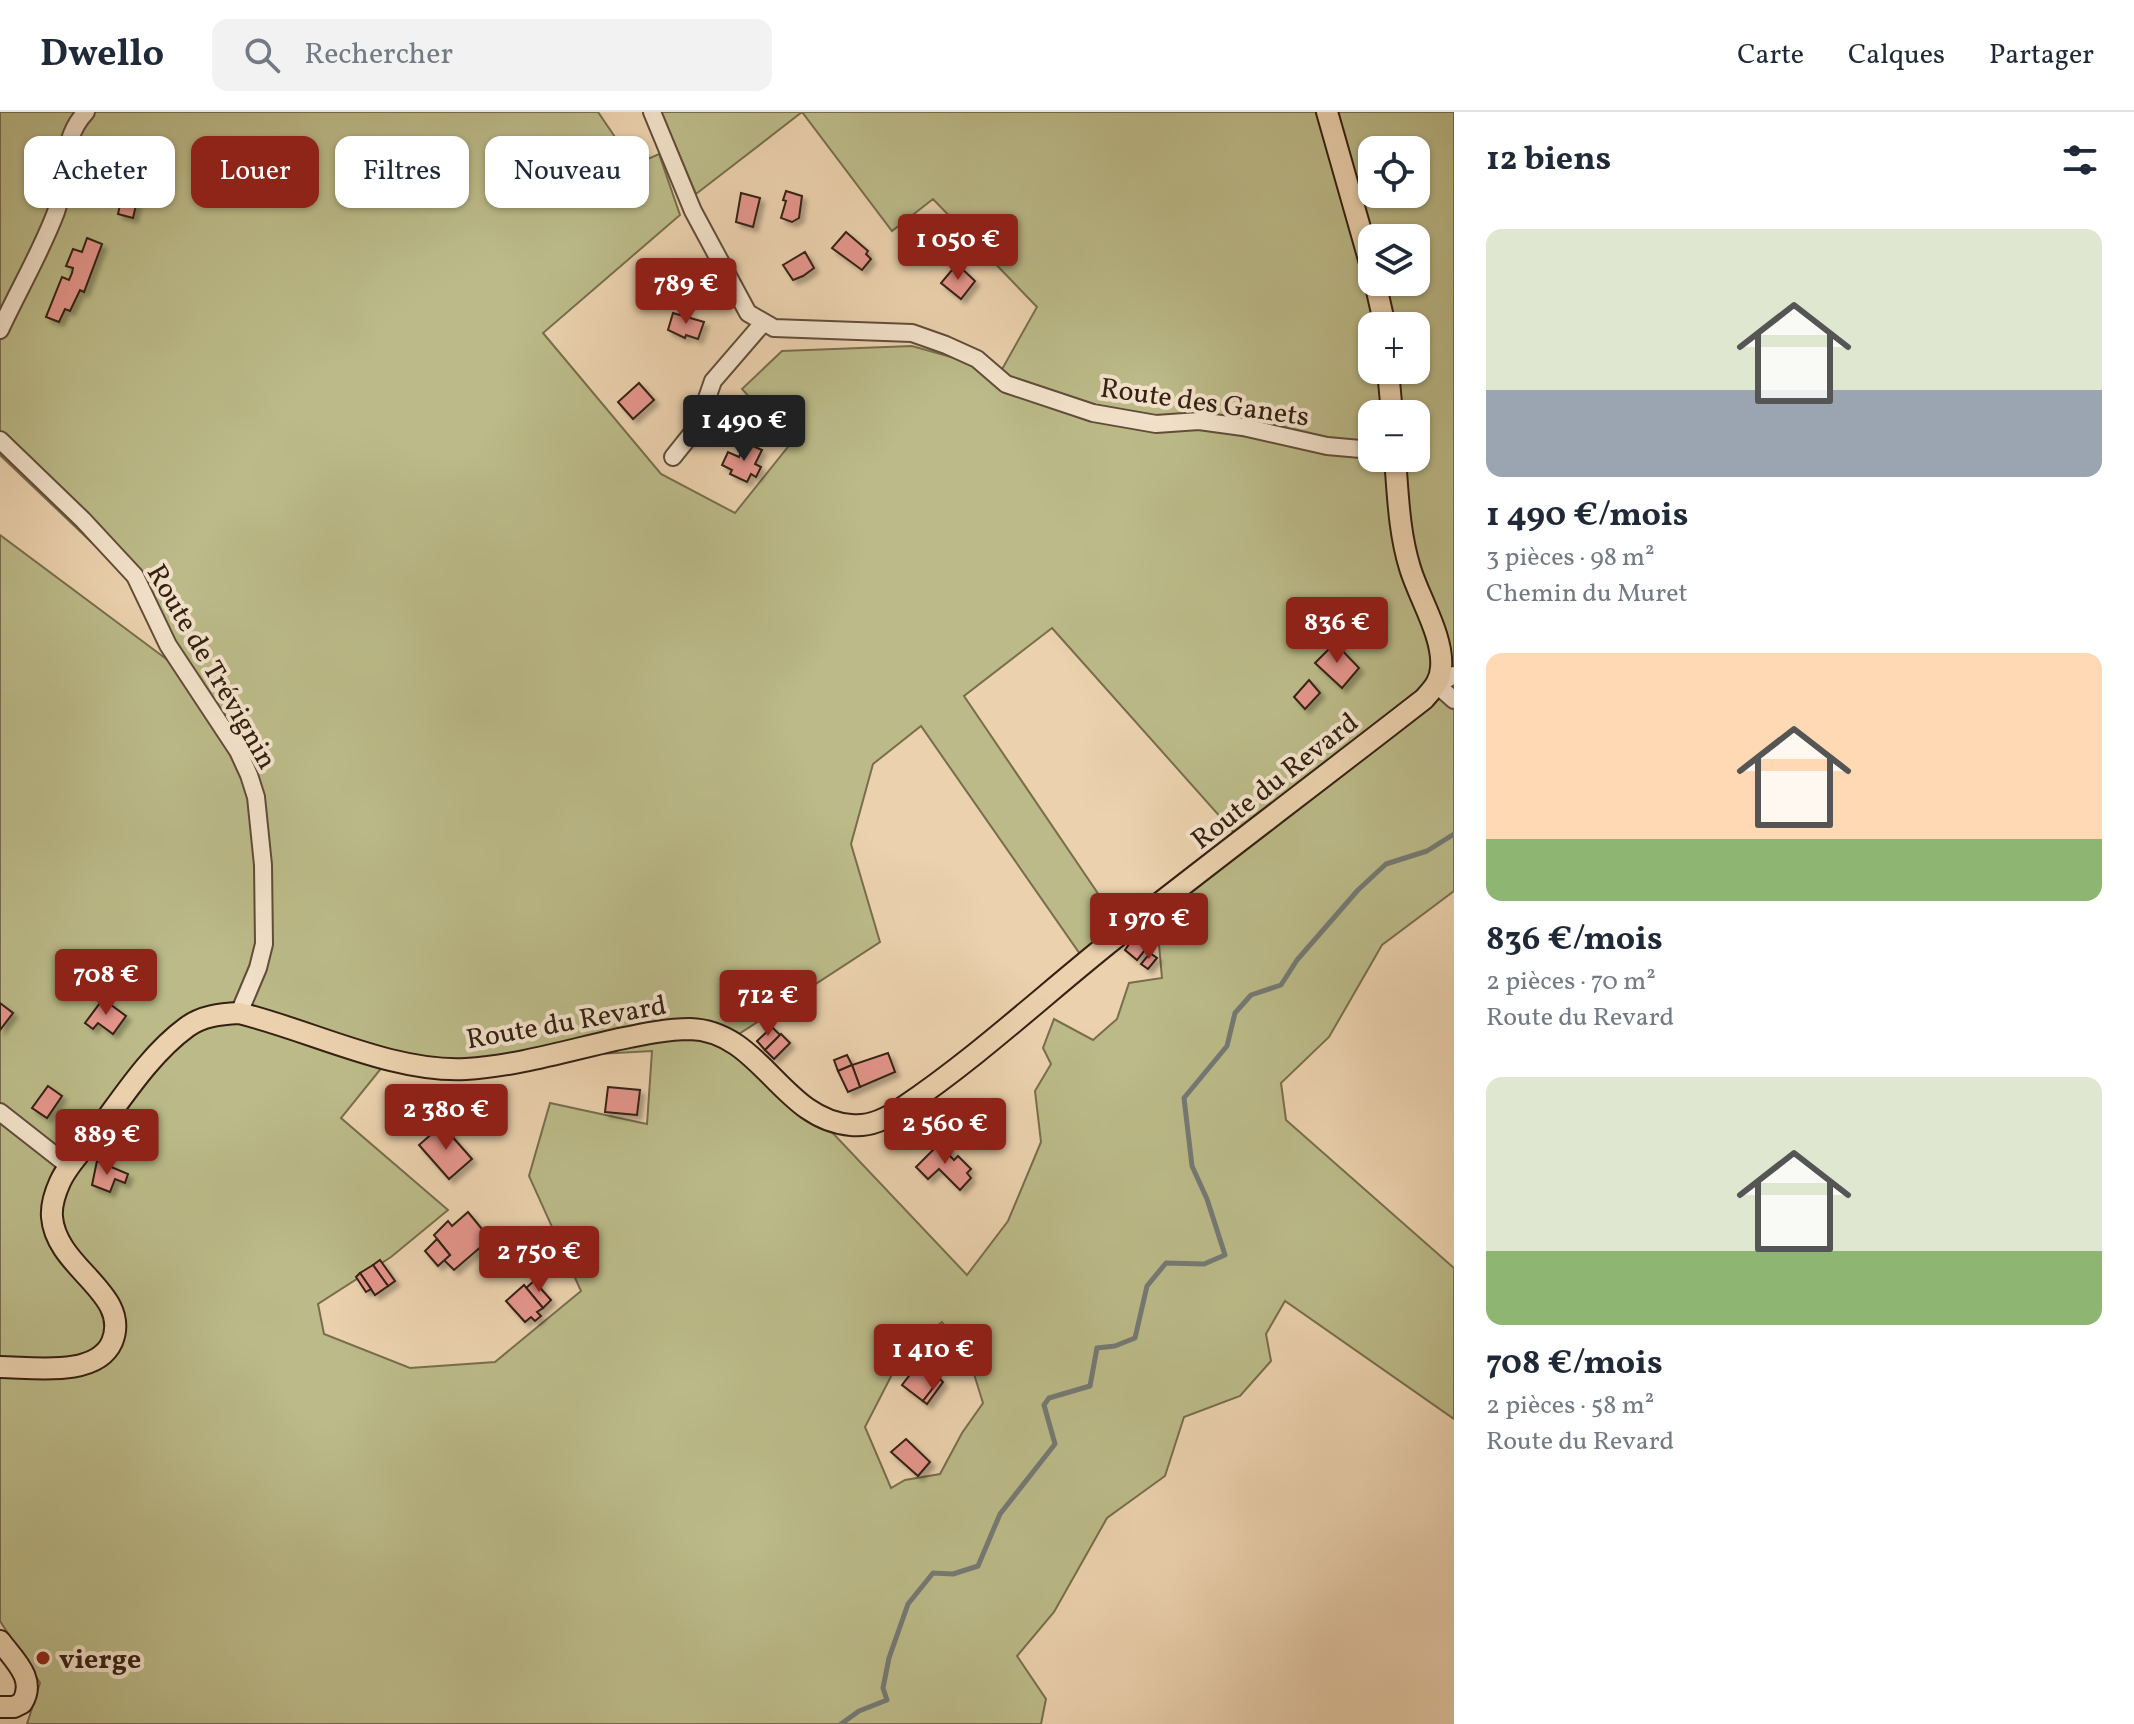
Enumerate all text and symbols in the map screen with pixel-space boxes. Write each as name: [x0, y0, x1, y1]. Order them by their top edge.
search box: [212, 19, 772, 91]
text: Dwello: [40, 29, 164, 82]
icon: search: [240, 33, 284, 77]
text: Rechercher: [304, 34, 453, 76]
text: Carte: [1737, 36, 1804, 75]
text: Calques: [1848, 36, 1945, 75]
text: Partager: [1989, 36, 2094, 75]
chip: Acheter: [24, 136, 175, 208]
chip: Louer: [191, 136, 319, 208]
chip: Filtres: [335, 136, 469, 208]
chip: Nouveau: [485, 136, 649, 208]
map controls: [1358, 136, 1430, 472]
button: locate: [1358, 136, 1430, 208]
text: 12 biens: [1486, 137, 1611, 184]
icon: filters: [2058, 138, 2102, 182]
pin: 1 050 €: [884, 214, 1032, 282]
text: 1 050 €: [916, 222, 1000, 258]
button: layers: [1358, 224, 1430, 296]
pin: 789 €: [630, 258, 742, 326]
text: 789 €: [654, 266, 718, 302]
icon: home: [1722, 281, 1866, 425]
button: +: [1358, 312, 1430, 384]
street label: Route des Ganets: [1098, 370, 1312, 437]
pin: 1 490 €: [670, 395, 818, 463]
button: −: [1358, 400, 1430, 472]
text: 1 490 €: [701, 403, 787, 439]
text: 1 490 €/mois: [1486, 493, 1688, 540]
text: 3 pièces · 98 m²: [1486, 540, 1655, 576]
street label: Route de Trévignin: [136, 558, 285, 777]
text: Chemin du Muret: [1486, 576, 1688, 612]
pin: 836 €: [1281, 597, 1393, 665]
text: 836 €: [1304, 605, 1370, 641]
street label: Route du Revard: [1184, 704, 1367, 860]
icon: home: [1722, 705, 1866, 849]
pin: 1 970 €: [1075, 893, 1223, 961]
text: 1 970 €: [1108, 901, 1190, 937]
text: 836 €/mois: [1486, 917, 1663, 964]
pin: 708 €: [50, 949, 162, 1017]
text: 708 €: [73, 957, 139, 993]
text: 2 pièces · 70 m²: [1486, 964, 1656, 1000]
pin: 712 €: [712, 970, 824, 1038]
text: 712 €: [738, 978, 798, 1014]
street label: Route du Revard: [463, 987, 670, 1060]
text: Route du Revard: [1486, 1000, 1674, 1036]
pin: 2 380 €: [372, 1084, 520, 1152]
text: 2 380 €: [403, 1092, 489, 1128]
pin: 2 560 €: [871, 1098, 1019, 1166]
text: 2 560 €: [902, 1106, 988, 1142]
pin: 889 €: [51, 1109, 163, 1177]
text: 889 €: [73, 1117, 141, 1153]
icon: home: [1722, 1129, 1866, 1273]
pin: 2 750 €: [465, 1226, 613, 1294]
text: 2 750 €: [497, 1234, 581, 1270]
pin: 1 410 €: [859, 1324, 1007, 1392]
text: 1 410 €: [892, 1332, 974, 1368]
text: 708 €/mois: [1486, 1341, 1663, 1388]
text: 2 pièces · 58 m²: [1486, 1388, 1654, 1424]
text: Route du Revard: [1486, 1424, 1674, 1460]
place label: vierge: [59, 1641, 141, 1680]
marker: vierge: [34, 1649, 52, 1667]

